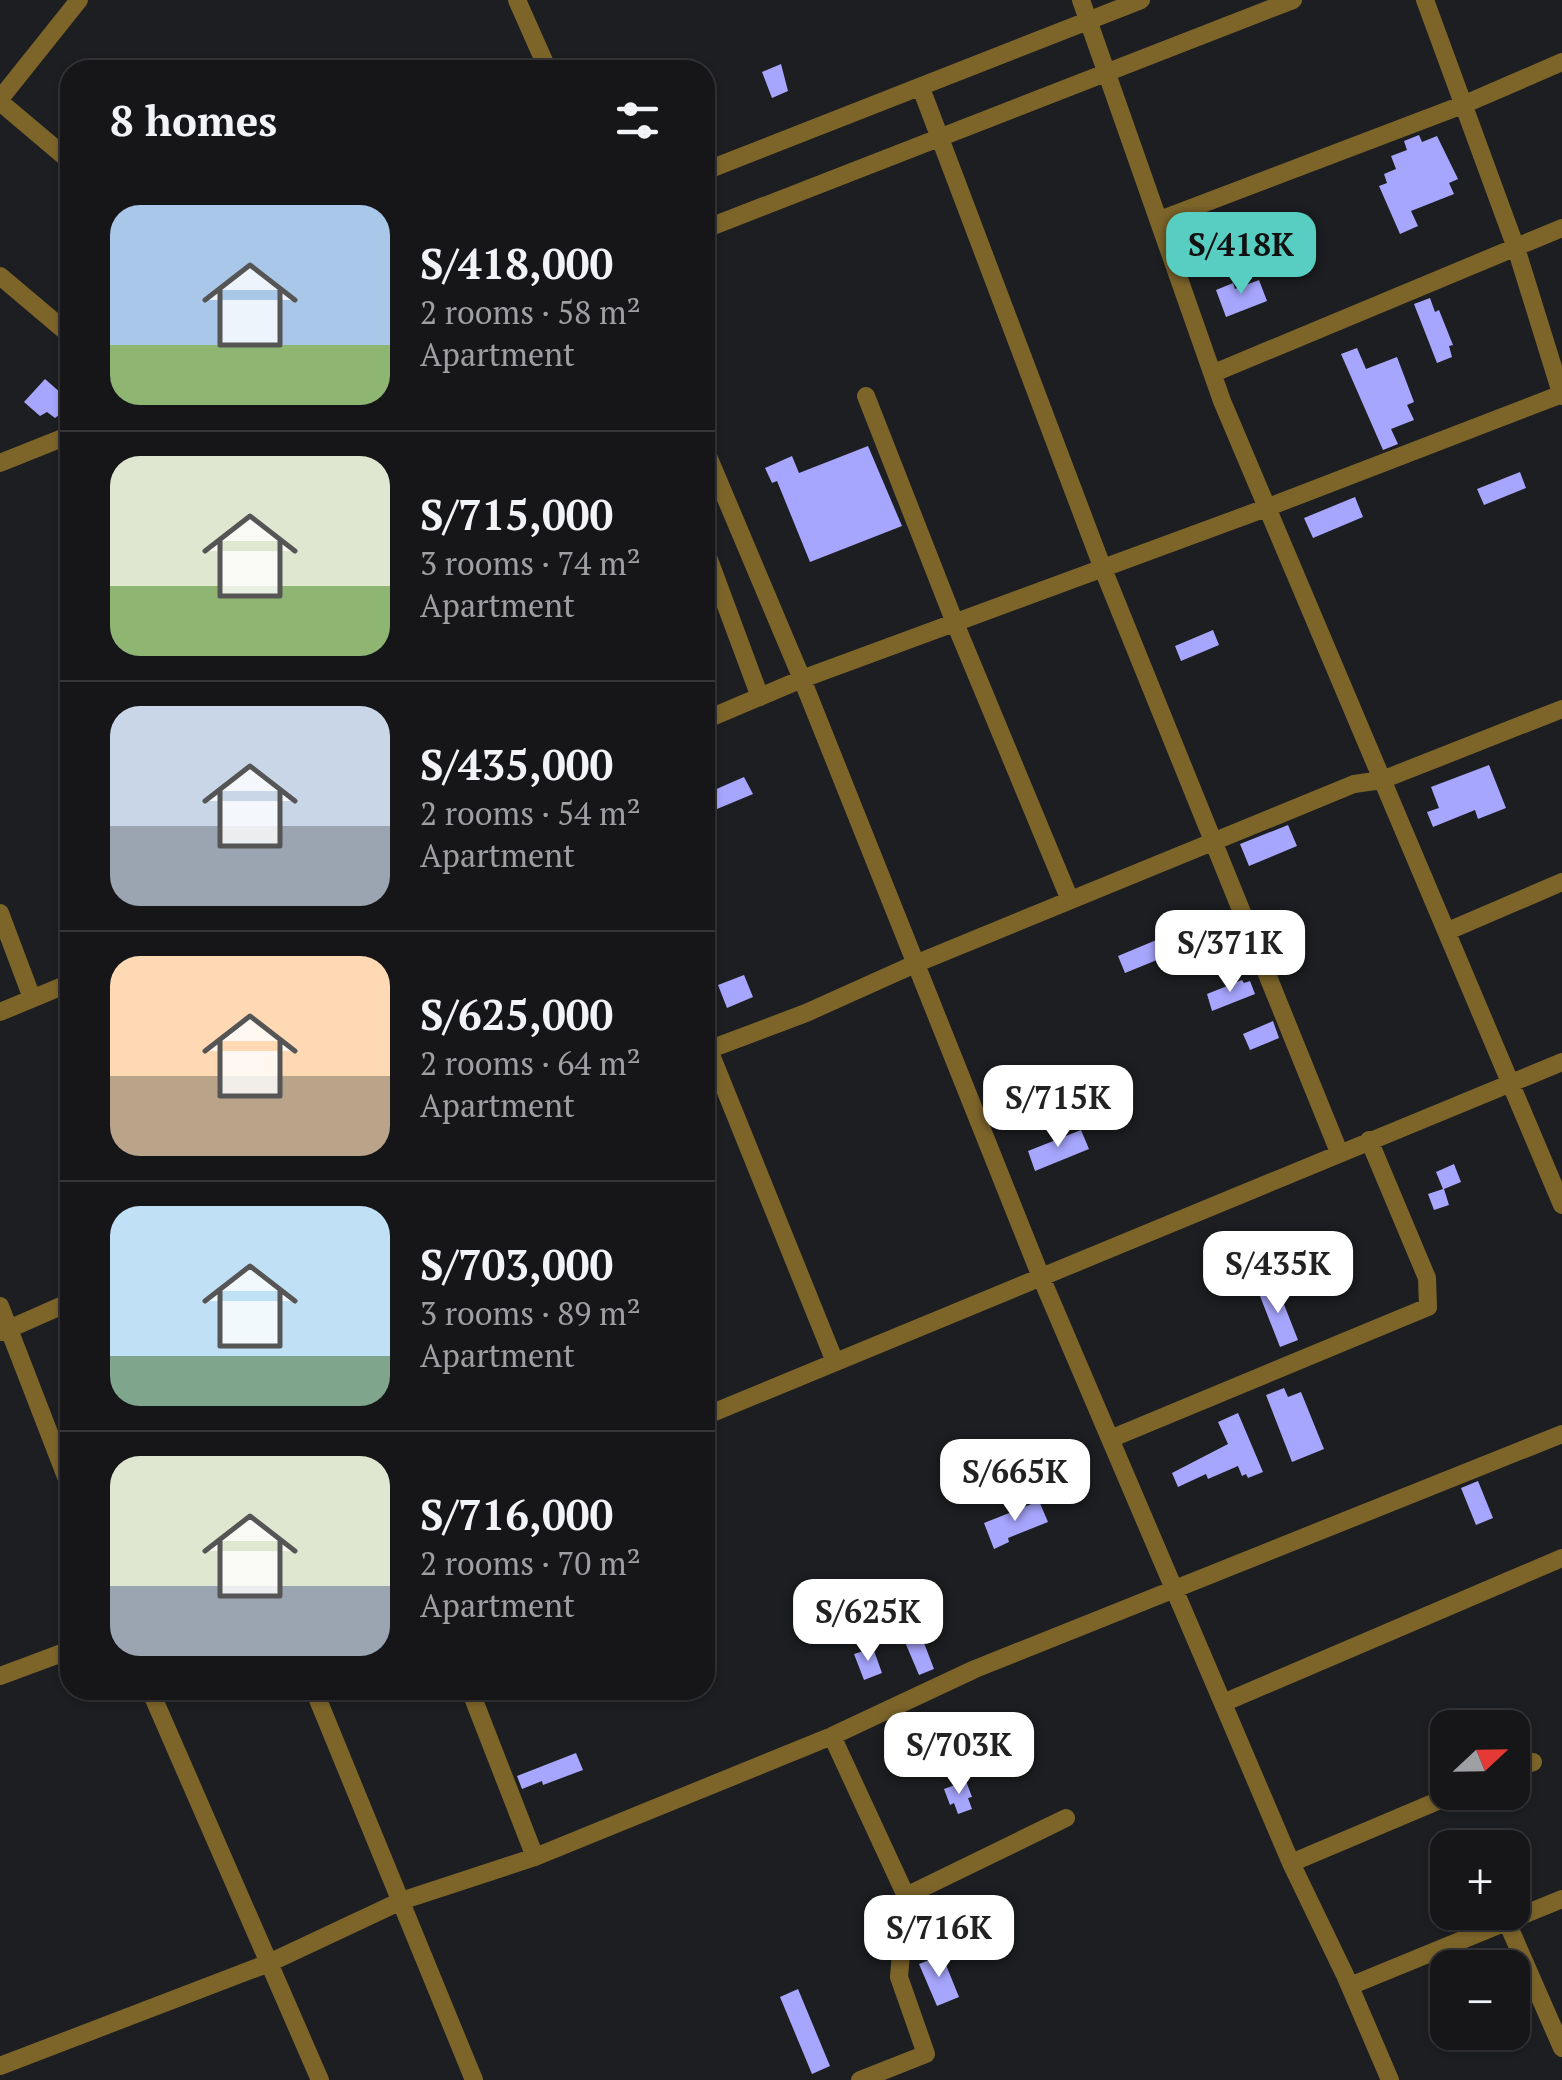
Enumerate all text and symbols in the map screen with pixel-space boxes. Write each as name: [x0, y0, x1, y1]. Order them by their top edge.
text: 8 homes: [110, 92, 277, 148]
icon: filters: [610, 93, 665, 148]
pin: S/418K: [1160, 212, 1322, 297]
text: S/418K: [1188, 223, 1294, 265]
text: S/418,000: [420, 235, 613, 291]
icon: home: [190, 245, 310, 365]
text: 2 rooms · 58 m²: [420, 291, 641, 333]
text: Apartment: [420, 333, 575, 375]
text: S/715,000: [420, 486, 613, 542]
icon: home: [190, 496, 310, 616]
text: 3 rooms · 74 m²: [420, 542, 641, 584]
text: Apartment: [420, 584, 575, 626]
text: S/435,000: [420, 736, 613, 792]
icon: home: [190, 746, 310, 866]
text: 2 rooms · 54 m²: [420, 792, 641, 834]
text: Apartment: [420, 834, 575, 876]
pin: S/371K: [1149, 910, 1311, 995]
text: S/371K: [1177, 921, 1283, 963]
text: S/625,000: [420, 986, 613, 1042]
icon: home: [190, 996, 310, 1116]
text: 2 rooms · 64 m²: [420, 1042, 641, 1084]
pin: S/715K: [977, 1065, 1139, 1150]
text: S/715K: [1005, 1076, 1111, 1118]
text: Apartment: [420, 1084, 575, 1126]
pin: S/435K: [1197, 1231, 1359, 1316]
text: S/703,000: [420, 1236, 613, 1292]
text: S/435K: [1225, 1242, 1331, 1284]
icon: home: [190, 1246, 310, 1366]
text: 3 rooms · 89 m²: [420, 1292, 641, 1334]
text: Apartment: [420, 1334, 575, 1376]
pin: S/665K: [934, 1439, 1096, 1524]
text: S/665K: [962, 1450, 1068, 1492]
text: S/716,000: [420, 1486, 613, 1542]
icon: home: [190, 1496, 310, 1616]
text: 2 rooms · 70 m²: [420, 1542, 641, 1584]
pin: S/625K: [787, 1579, 949, 1664]
text: Apartment: [420, 1584, 575, 1626]
text: S/625K: [815, 1590, 921, 1632]
north arrow: [1430, 1710, 1530, 1810]
map controls: [1430, 1710, 1530, 2050]
pin: S/703K: [878, 1712, 1040, 1797]
text: S/703K: [906, 1723, 1012, 1765]
button: +: [1430, 1830, 1530, 1930]
pin: S/716K: [858, 1895, 1020, 1980]
text: S/716K: [886, 1906, 992, 1948]
button: −: [1430, 1950, 1530, 2050]

